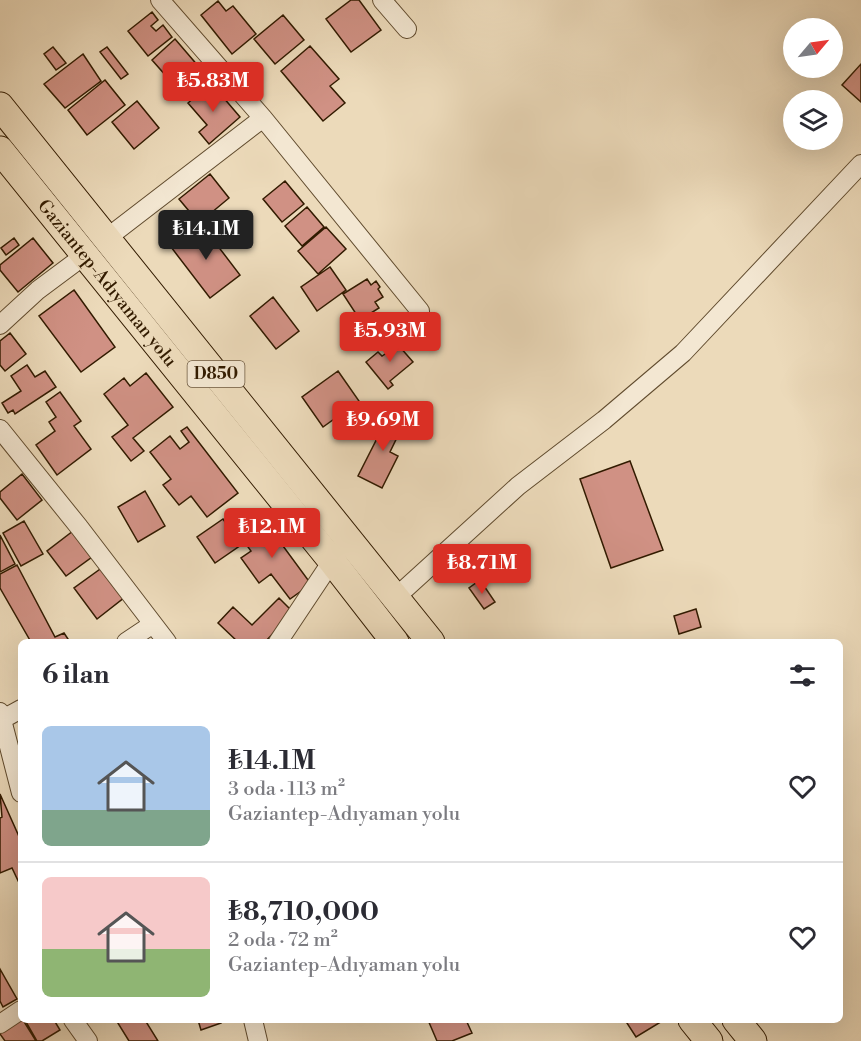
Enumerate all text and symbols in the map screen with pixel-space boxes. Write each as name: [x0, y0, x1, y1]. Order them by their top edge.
north arrow: [783, 18, 843, 78]
map controls: [783, 18, 843, 150]
pin: ₺5.83M: [164, 62, 262, 113]
text: ₺5.83M: [177, 69, 249, 94]
button: layers: [783, 90, 843, 150]
street label: Gaziantep-Adıyaman yolu: [33, 194, 183, 372]
pin: ₺14.1M: [157, 210, 255, 261]
text: ₺14.1M: [172, 217, 240, 242]
pin: ₺5.93M: [341, 312, 439, 363]
text: ₺5.93M: [354, 319, 426, 344]
road number: D850: [188, 361, 244, 387]
pin: ₺9.69M: [334, 401, 432, 452]
text: ₺9.69M: [346, 408, 420, 433]
pin: ₺12.1M: [223, 508, 321, 559]
text: ₺12.1M: [238, 515, 306, 540]
pin: ₺8.71M: [433, 544, 531, 595]
text: ₺8.71M: [447, 551, 517, 576]
text: 6 ilan: [42, 659, 109, 691]
icon: filters: [786, 659, 819, 692]
text: ₺14.1M: [228, 745, 316, 777]
icon: home: [90, 750, 162, 822]
icon: heart: [786, 770, 819, 803]
text: 3 oda · 113 m²: [228, 777, 345, 802]
text: Gaziantep-Adıyaman yolu: [228, 802, 460, 827]
text: ₺8,710,000: [228, 896, 379, 928]
icon: home: [90, 901, 162, 973]
icon: heart: [786, 921, 819, 954]
text: 2 oda · 72 m²: [228, 928, 338, 953]
text: Gaziantep-Adıyaman yolu: [228, 953, 460, 978]

